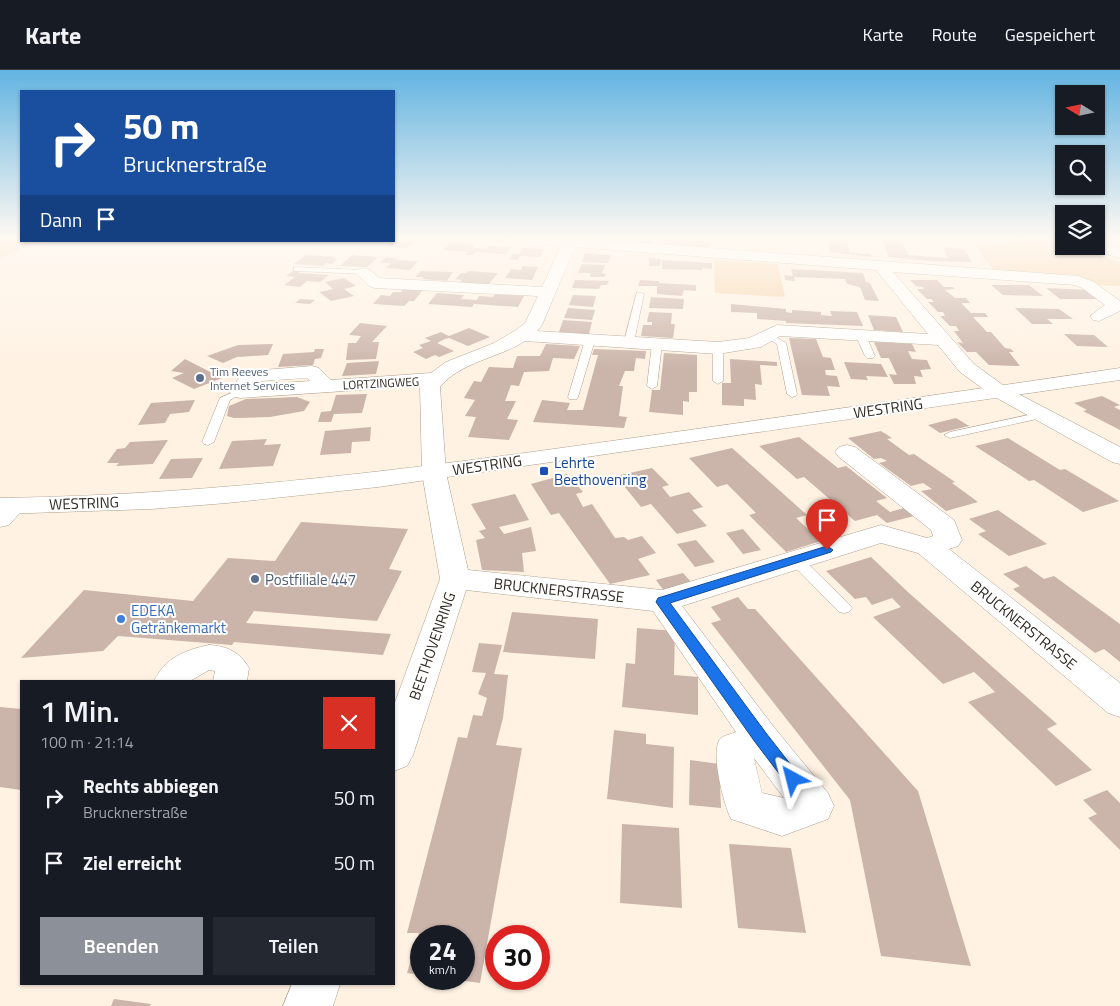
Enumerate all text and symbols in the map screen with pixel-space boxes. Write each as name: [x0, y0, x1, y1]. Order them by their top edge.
text: Karte: [25, 17, 81, 53]
text: Karte: [862, 21, 903, 48]
text: Route: [931, 21, 977, 48]
text: Gespeichert: [1005, 21, 1095, 48]
north arrow: [1055, 85, 1105, 135]
map controls: [1055, 85, 1105, 255]
text: 50 m: [123, 99, 199, 153]
icon: right: [40, 110, 105, 175]
button: search: [1055, 145, 1105, 195]
text: Brucknerstraße: [123, 147, 267, 181]
text: Dann: [40, 205, 82, 234]
icon: arrive: [92, 205, 120, 233]
button: layers: [1055, 205, 1105, 255]
place label: Tim Reeves Internet Services: [210, 362, 295, 395]
marker: Tim Reeves Internet Services: [194, 372, 206, 384]
street label: LORTZINGWEG: [342, 372, 420, 394]
street label: WESTRING: [852, 392, 924, 424]
street label: WESTRING: [451, 449, 523, 481]
place label: Lehrte Beethovenring: [554, 451, 647, 491]
marker: Lehrte Beethovenring: [538, 465, 550, 477]
street label: WESTRING: [49, 490, 119, 516]
pin: [806, 499, 848, 550]
icon: arrive: [813, 506, 841, 534]
place label: Postfiliale 447: [265, 568, 356, 591]
street label: BRUCKNERSTRASSE: [493, 572, 625, 608]
marker: Postfiliale 447: [249, 573, 261, 585]
street label: BRUCKNERSTRASSE: [966, 575, 1082, 675]
street label: BEETHOVENRING: [403, 589, 461, 703]
place label: EDEKA Getränkemarkt: [131, 599, 227, 639]
marker: EDEKA Getränkemarkt: [115, 613, 127, 625]
text: 1 Min.: [40, 688, 120, 734]
button: close: [323, 697, 375, 749]
text: 100 m · 21:14: [40, 730, 134, 754]
position arrow: [766, 752, 818, 804]
text: Rechts abbiegen: [83, 771, 219, 800]
text: 50 m: [334, 783, 375, 812]
icon: right: [40, 784, 68, 812]
text: Brucknerstraße: [83, 800, 188, 824]
text: Ziel erreicht: [83, 848, 181, 877]
text: 50 m: [334, 848, 375, 877]
icon: arrive: [40, 849, 68, 877]
button: Beenden: [40, 917, 203, 975]
button: Teilen: [213, 917, 375, 975]
speed limit sign: 30: [485, 925, 550, 990]
text: 24: [428, 932, 457, 970]
text: km/h: [429, 960, 456, 979]

